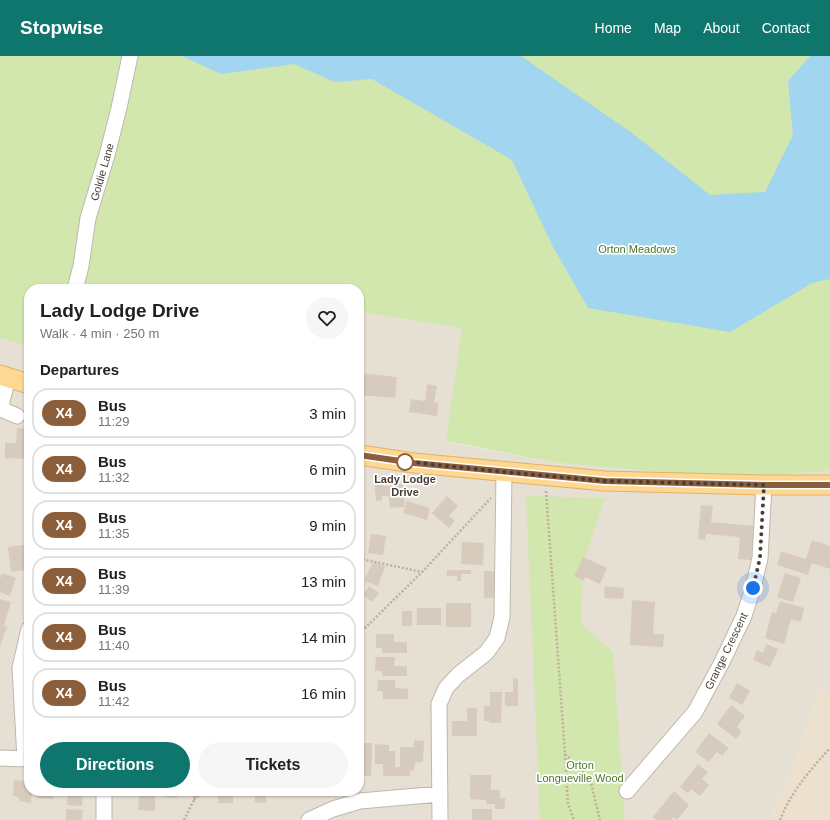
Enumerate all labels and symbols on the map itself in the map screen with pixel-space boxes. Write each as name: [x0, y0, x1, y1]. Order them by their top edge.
street label: Goldie Lane: [88, 142, 116, 202]
park label: Orton Meadows: [598, 243, 676, 255]
marker: Lady Lodge Drive: [396, 453, 414, 471]
place label: Lady Lodge Drive: [374, 473, 436, 498]
your location: [743, 578, 763, 598]
street label: Grange Crescent: [702, 611, 750, 691]
park label: Orton Longueville Wood: [536, 759, 624, 784]

